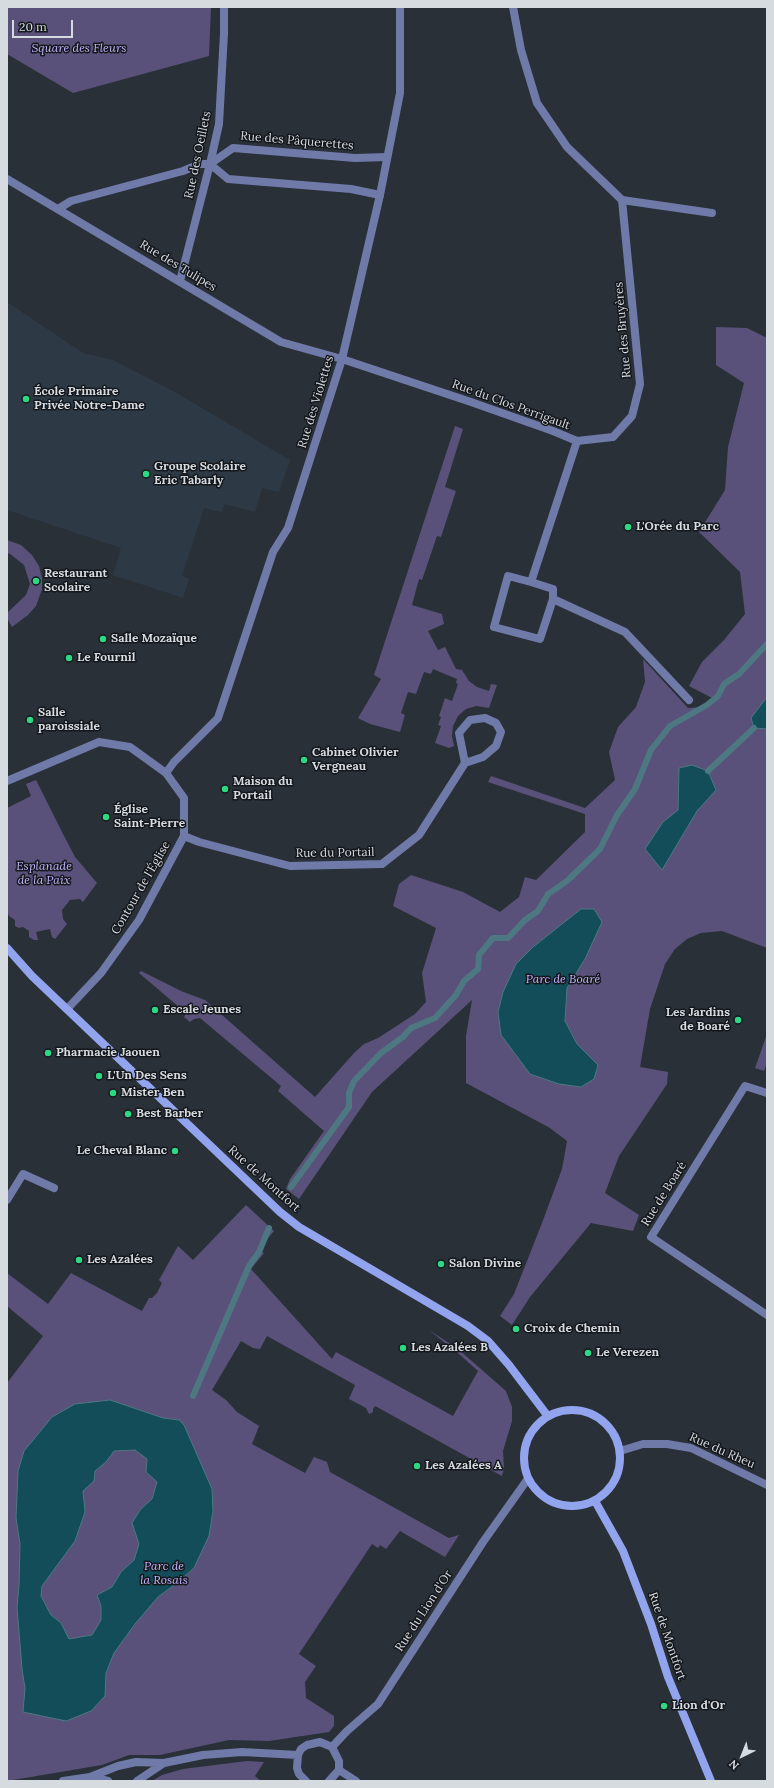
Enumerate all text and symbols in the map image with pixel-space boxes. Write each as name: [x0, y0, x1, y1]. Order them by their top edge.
scale bar: [14, 12, 75, 38]
text: 20 m: [19, 19, 47, 34]
park label: Square des Fleurs: [32, 42, 126, 56]
street label: Rue des Oeillets: [182, 110, 214, 200]
street label: Rue des Pâquerettes: [240, 129, 354, 153]
street label: Rue des Tulipes: [137, 237, 219, 295]
street label: Rue des Bruyères: [612, 281, 634, 379]
street label: Rue des Violettes: [295, 354, 337, 450]
street label: Rue du Clos Perrigault: [450, 377, 572, 433]
place label: École Primaire Privée Notre-Dame: [34, 385, 145, 413]
marker: École Primaire Privée Notre-Dame: [21, 394, 31, 404]
place label: Groupe Scolaire Eric Tabarly: [154, 460, 246, 488]
marker: Groupe Scolaire Eric Tabarly: [141, 469, 151, 479]
place label: L'Orée du Parc: [636, 520, 719, 534]
marker: L'Orée du Parc: [623, 522, 633, 532]
place label: Restaurant Scolaire: [44, 567, 108, 595]
marker: Restaurant Scolaire: [31, 576, 41, 586]
place label: Salle Mozaïque: [111, 632, 197, 646]
marker: Salle Mozaïque: [98, 634, 108, 644]
place label: Le Fournil: [77, 651, 135, 665]
marker: Le Fournil: [64, 653, 74, 663]
place label: Salle paroissiale: [38, 706, 100, 734]
marker: Salle paroissiale: [25, 715, 35, 725]
place label: Cabinet Olivier Vergneau: [312, 746, 399, 774]
marker: Cabinet Olivier Vergneau: [299, 755, 309, 765]
place label: Maison du Portail: [233, 775, 293, 803]
marker: Maison du Portail: [220, 784, 230, 794]
place label: Église Saint-Pierre: [114, 803, 185, 831]
marker: Église Saint-Pierre: [101, 812, 111, 822]
street label: Contour de l'Église: [108, 839, 174, 937]
street label: Rue du Portail: [295, 845, 375, 861]
park label: Esplanade de la Paix: [16, 860, 72, 888]
park label: Parc de Boaré: [526, 973, 600, 987]
place label: Escale Jeunes: [163, 1003, 241, 1017]
marker: Escale Jeunes: [150, 1005, 160, 1015]
place label: Les Jardins de Boaré: [666, 1006, 730, 1034]
marker: Les Jardins de Boaré: [733, 1015, 743, 1025]
place label: Pharmacie Jaouen: [56, 1046, 160, 1060]
marker: Pharmacie Jaouen: [43, 1048, 53, 1058]
place label: L'Un Des Sens: [107, 1069, 187, 1083]
marker: L'Un Des Sens: [94, 1071, 104, 1081]
place label: Mister Ben: [121, 1086, 185, 1100]
marker: Mister Ben: [108, 1088, 118, 1098]
place label: Best Barber: [136, 1107, 203, 1121]
marker: Best Barber: [123, 1109, 133, 1119]
street label: Rue de Montfort: [225, 1143, 303, 1215]
place label: Le Cheval Blanc: [77, 1144, 167, 1158]
marker: Le Cheval Blanc: [170, 1146, 180, 1156]
street label: Rue de Boaré: [638, 1159, 690, 1229]
place label: Les Azalées: [87, 1253, 153, 1267]
marker: Les Azalées: [74, 1255, 84, 1265]
place label: Salon Divine: [449, 1257, 521, 1271]
marker: Salon Divine: [436, 1259, 446, 1269]
place label: Croix de Chemin: [524, 1322, 620, 1336]
marker: Croix de Chemin: [511, 1324, 521, 1334]
place label: Les Azalées B: [411, 1341, 488, 1355]
marker: Les Azalées B: [398, 1343, 408, 1353]
place label: Le Verezen: [596, 1346, 659, 1360]
marker: Le Verezen: [583, 1348, 593, 1358]
street label: Rue du Rheu: [687, 1430, 757, 1472]
place label: Les Azalées A: [425, 1459, 502, 1473]
marker: Les Azalées A: [412, 1461, 422, 1471]
park label: Parc de la Rosais: [140, 1560, 188, 1588]
street label: Rue du Lion d'Or: [392, 1568, 456, 1654]
street label: Rue de Montfort: [645, 1590, 689, 1682]
place label: Lion d'Or: [672, 1699, 725, 1713]
marker: Lion d'Or: [659, 1701, 669, 1711]
north arrow: [722, 1736, 762, 1776]
text: N: [726, 1757, 742, 1773]

